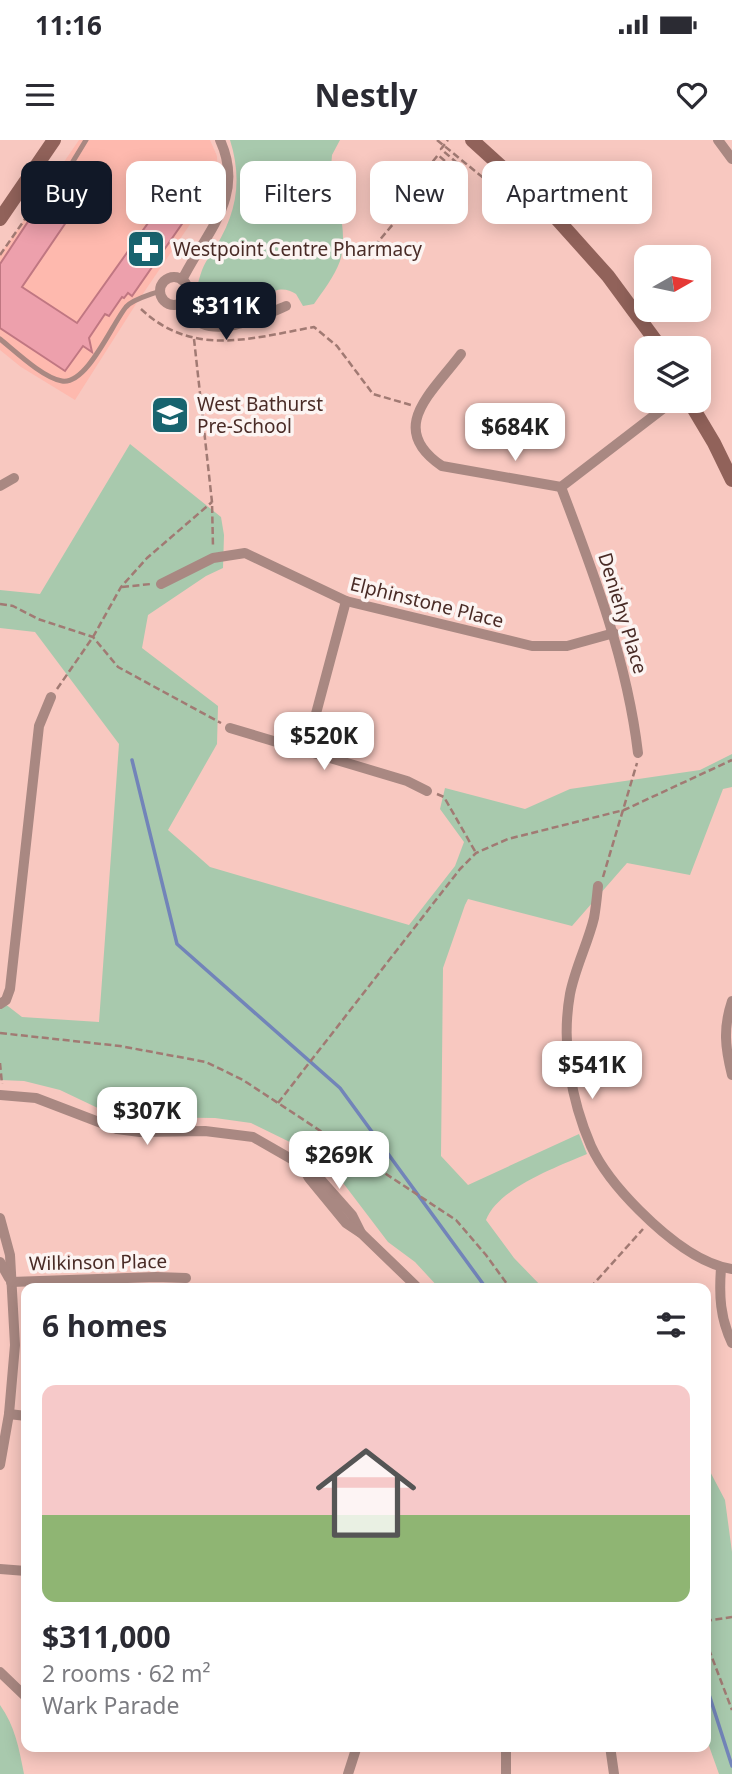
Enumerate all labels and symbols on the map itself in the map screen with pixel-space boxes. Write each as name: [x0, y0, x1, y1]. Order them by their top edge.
pharmacy icon: Westpoint Centre Pharmacy: [125, 228, 167, 270]
place label: Westpoint Centre Pharmacy: [173, 236, 422, 262]
north arrow: [634, 245, 710, 322]
pin: $311K: [177, 282, 275, 342]
place label: West Bathurst Pre-School: [197, 391, 323, 439]
school or university icon: West Bathurst Pre-School: [149, 394, 191, 436]
pin: $684K: [466, 404, 564, 463]
street label: Deniehy Place: [592, 549, 654, 677]
street label: Elphinstone Place: [348, 570, 506, 634]
pin: $520K: [275, 712, 373, 772]
pin: $541K: [543, 1042, 641, 1101]
pin: $307K: [98, 1088, 196, 1147]
pin: $269K: [290, 1132, 388, 1191]
street label: Wilkinson Place: [29, 1248, 167, 1276]

